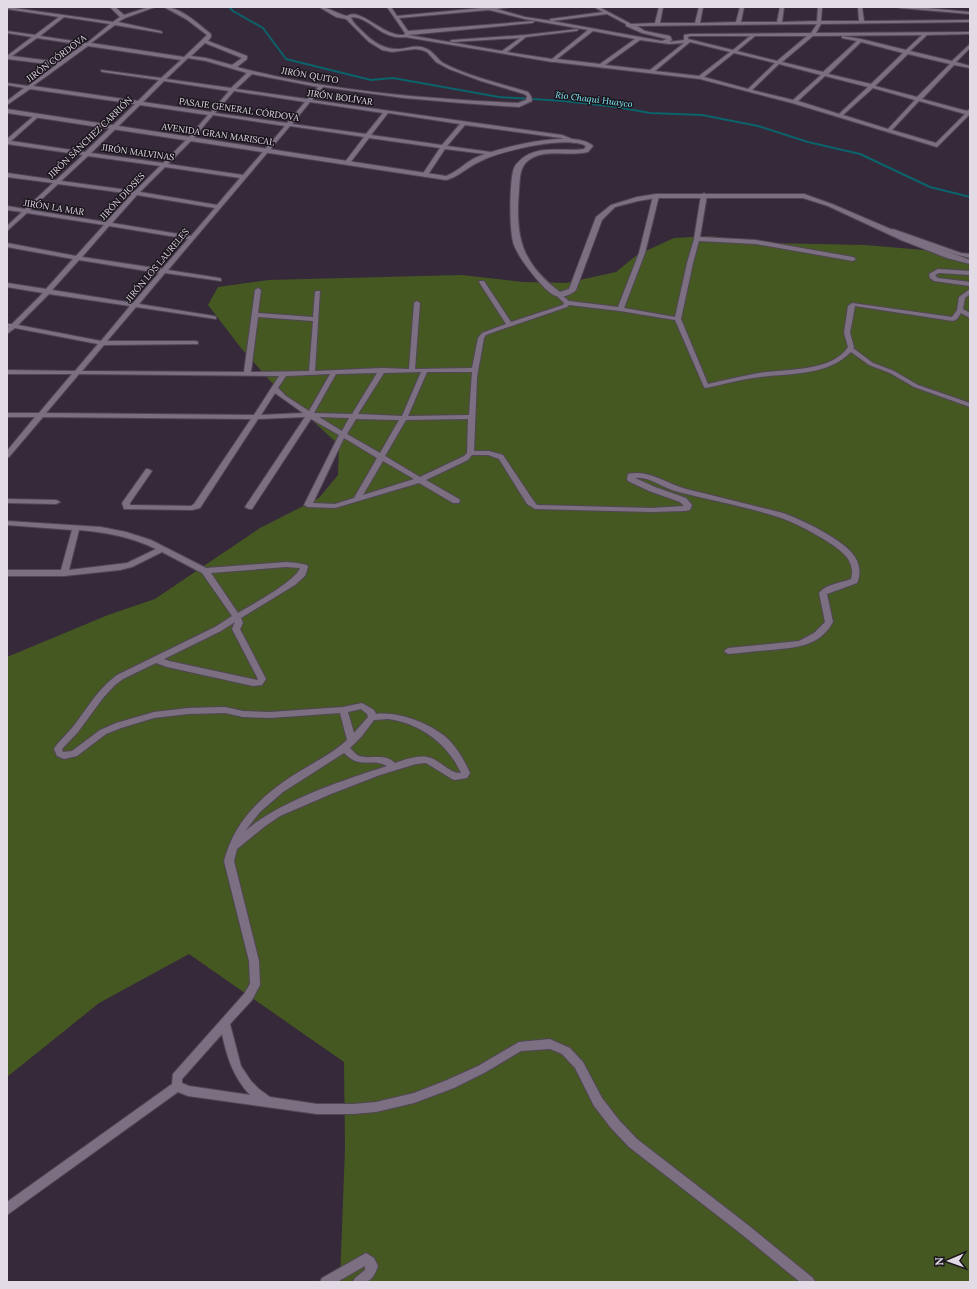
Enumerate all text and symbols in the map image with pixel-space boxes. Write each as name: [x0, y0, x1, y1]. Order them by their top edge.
street label: JIRÓN CÓRDOVA: [23, 32, 88, 85]
street label: JIRÓN QUITO: [279, 64, 340, 85]
street label: JIRÓN BOLÍVAR: [306, 87, 374, 107]
water label: Río Chaqui Huayco: [555, 89, 634, 109]
street label: JIRÓN SÁNCHEZ CARRIÓN: [45, 94, 134, 181]
street label: PASAJE GENERAL CÓRDOVA: [178, 95, 300, 123]
street label: AVENIDA GRAN MARISCAL: [160, 121, 276, 147]
street label: JIRÓN MALVINAS: [100, 141, 175, 163]
street label: JIRÓN DIOSES: [97, 170, 147, 223]
street label: JIRÓN LA MAR: [22, 197, 85, 217]
street label: JIRÓN LOS LAURELES: [122, 226, 191, 305]
north arrow: [929, 1241, 969, 1281]
text: N: [932, 1256, 946, 1266]

